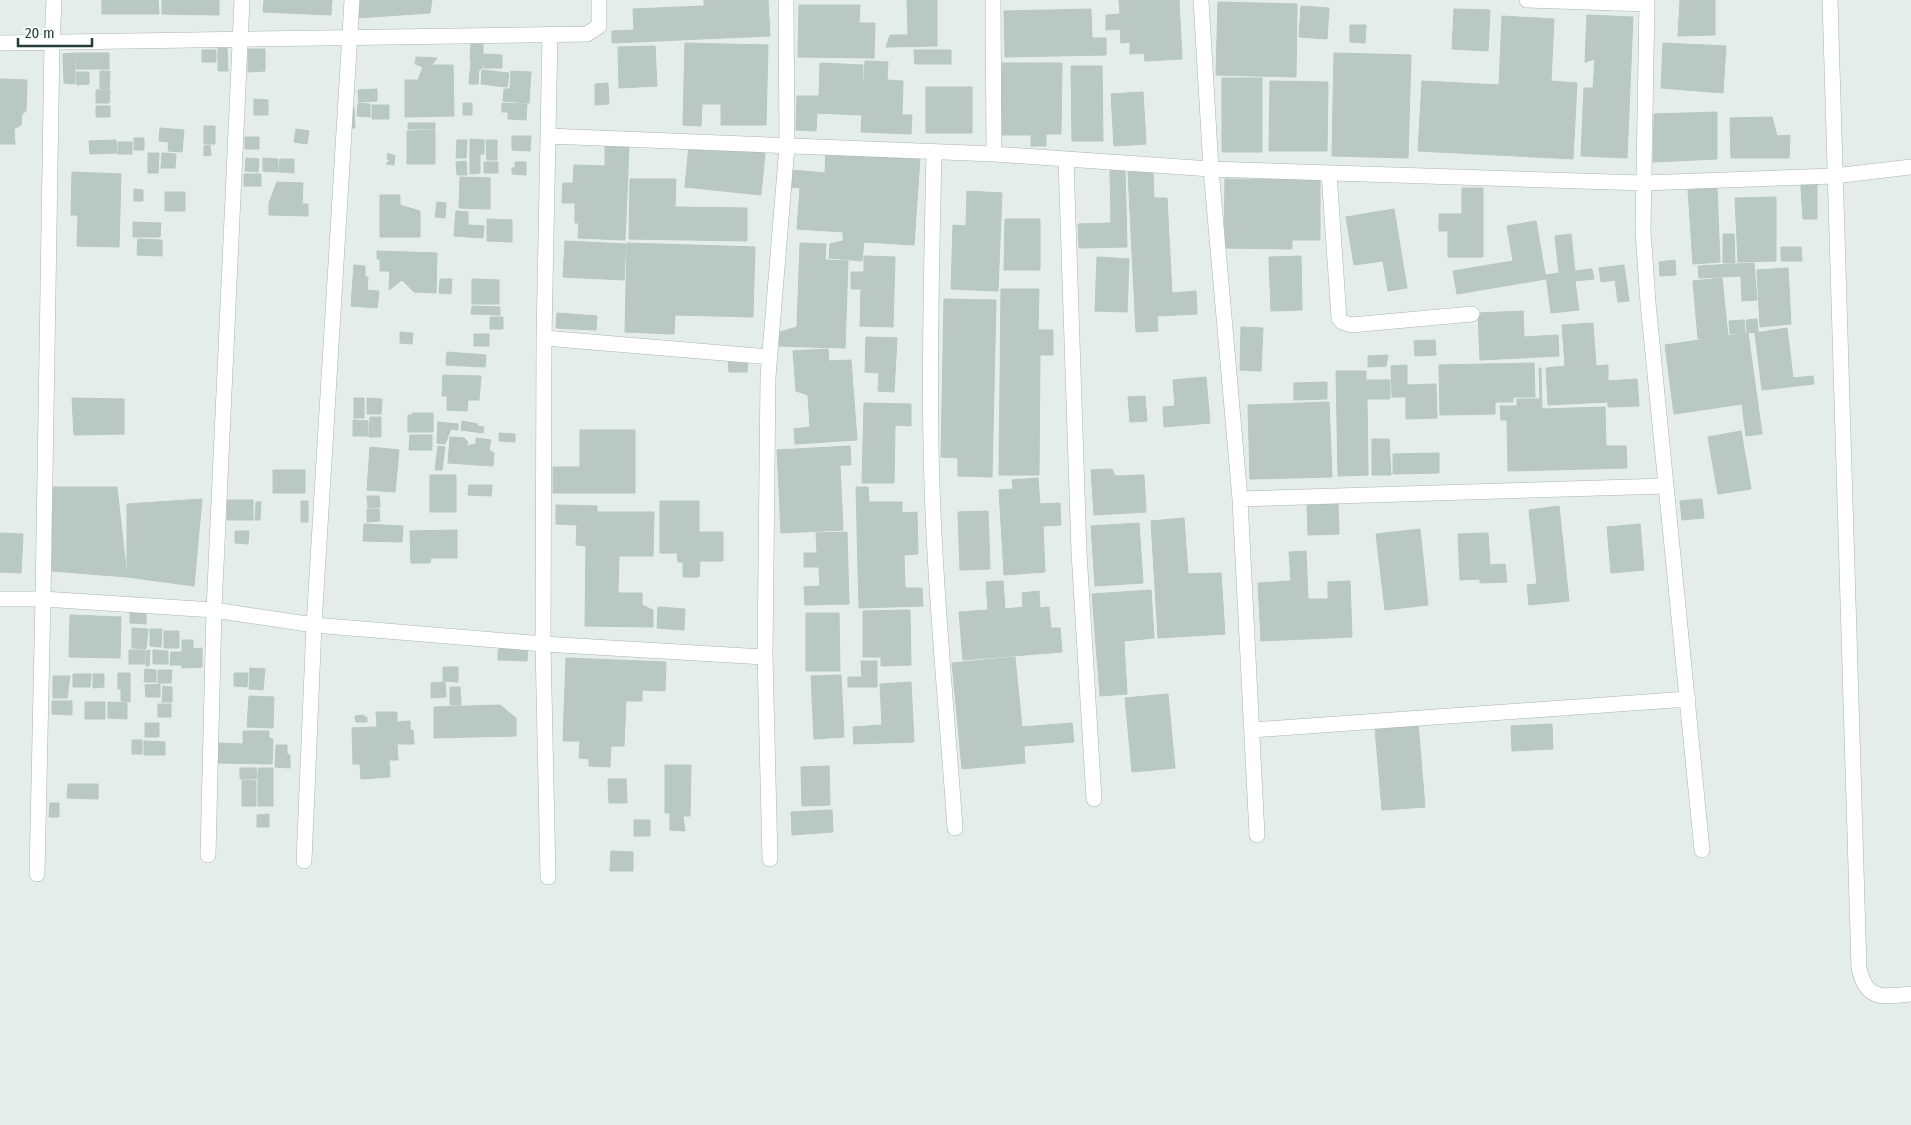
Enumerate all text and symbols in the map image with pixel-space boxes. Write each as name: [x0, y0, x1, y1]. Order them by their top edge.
scale bar: [18, 15, 91, 47]
text: 20 m: [25, 24, 55, 42]

